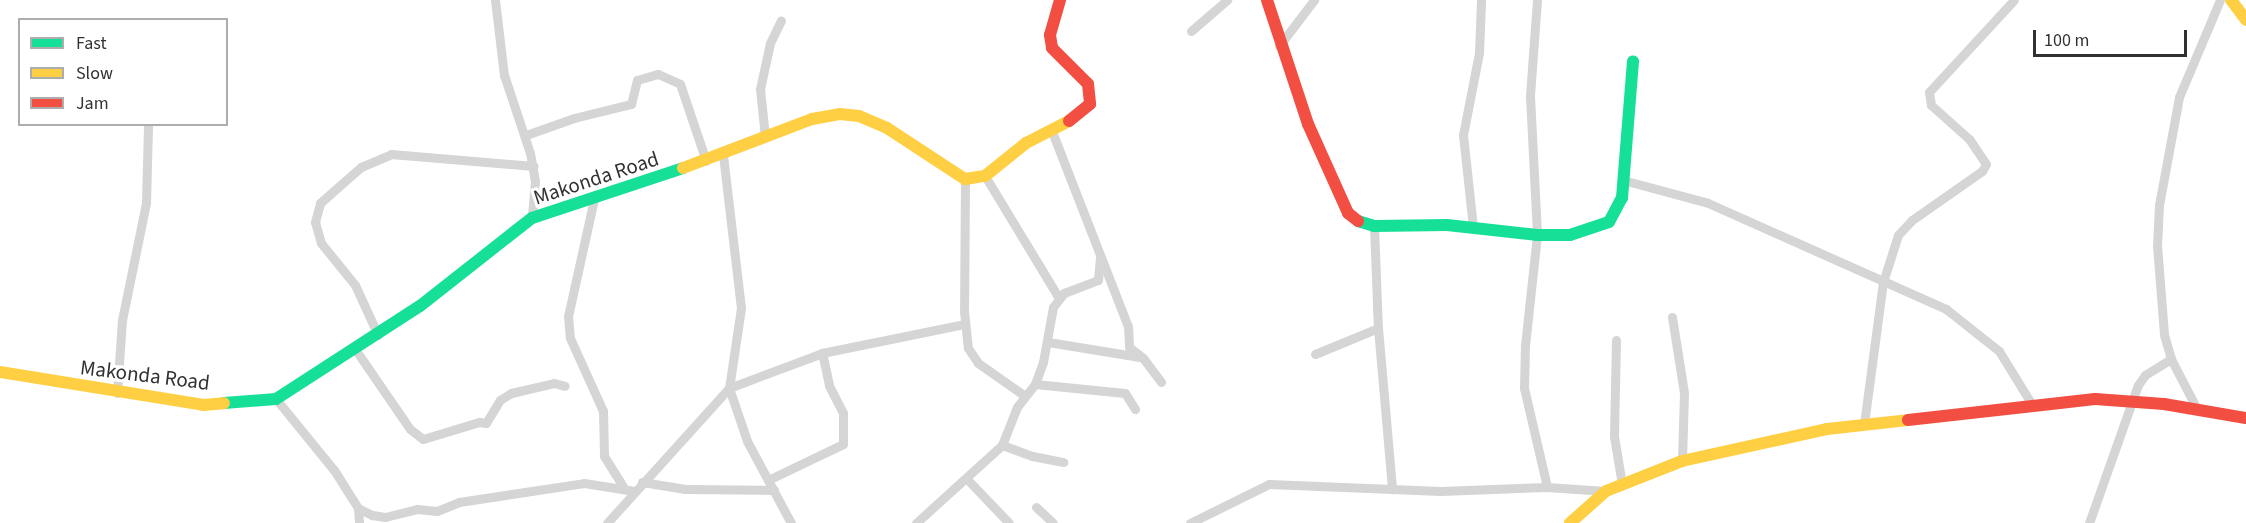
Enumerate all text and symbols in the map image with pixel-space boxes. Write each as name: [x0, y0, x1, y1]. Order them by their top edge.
legend: [18, 18, 228, 126]
scale bar: [2036, 18, 2190, 56]
text: 100 m: [2044, 28, 2089, 53]
text: Fast: [76, 31, 107, 56]
text: Slow: [76, 61, 113, 86]
text: Jam: [76, 91, 109, 116]
street label: Makonda Road: [530, 146, 662, 210]
street label: Makonda Road: [79, 355, 211, 395]

